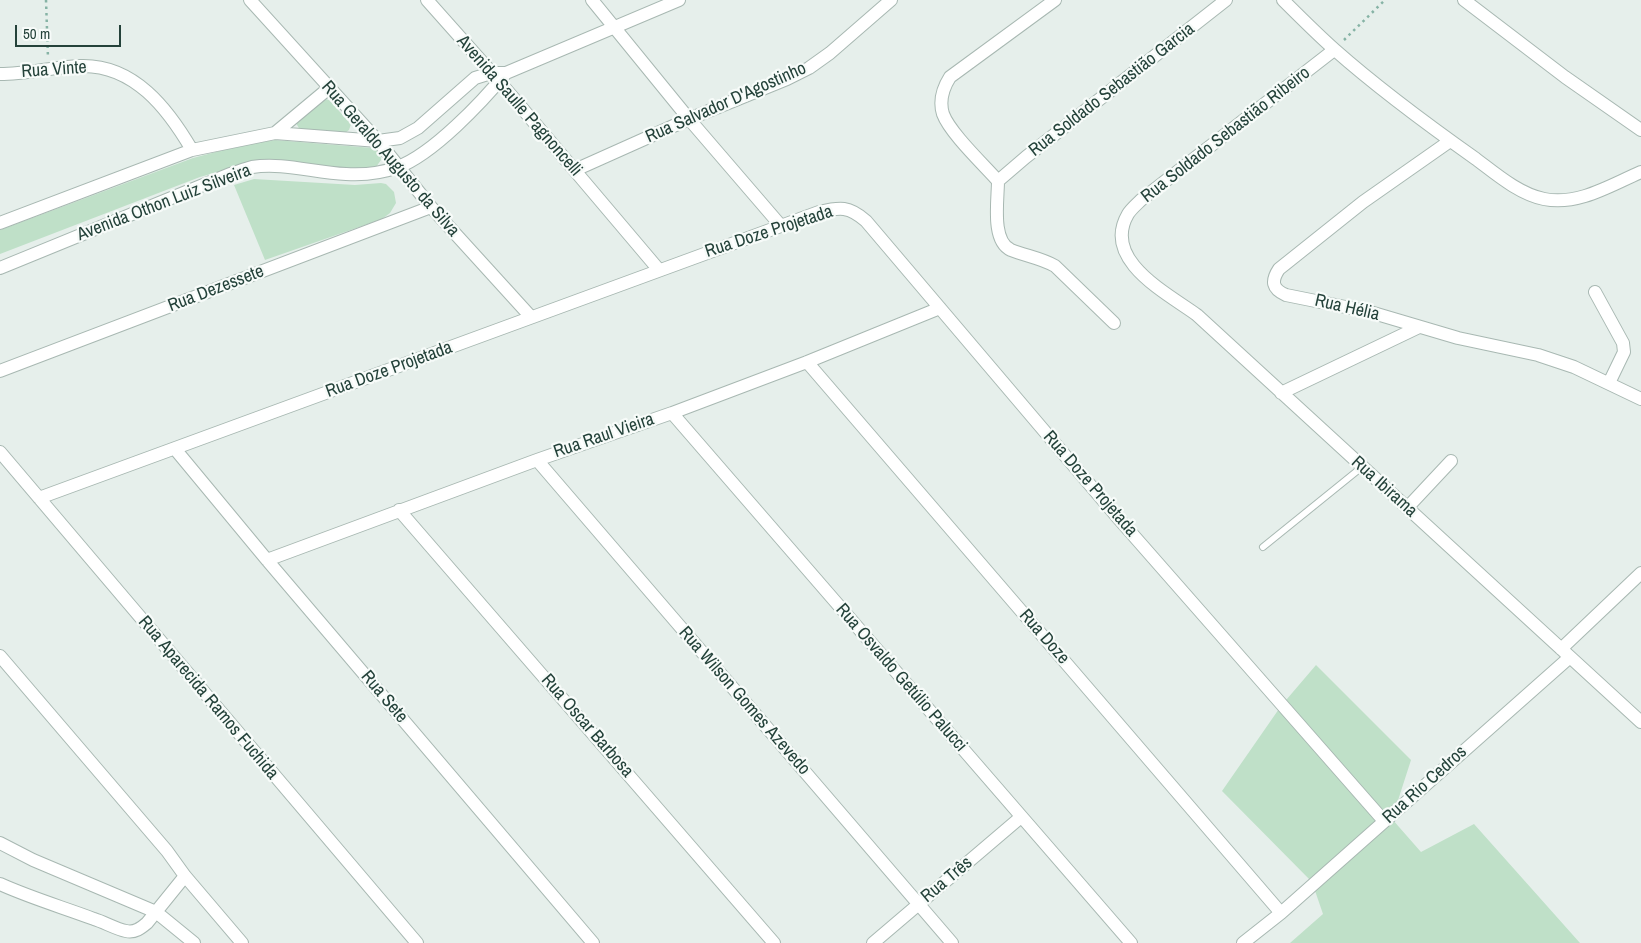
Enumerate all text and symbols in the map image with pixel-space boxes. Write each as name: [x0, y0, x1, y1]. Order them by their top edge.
scale bar: [18, 15, 124, 47]
street label: Rua Soldado Sebastião Garcia: [1025, 19, 1199, 161]
text: 50 m: [23, 23, 50, 44]
street label: Avenida Saulle Pagnoncelli: [452, 31, 586, 181]
street label: Rua Vinte: [21, 57, 87, 83]
street label: Rua Salvador D'Agostinho: [642, 58, 810, 148]
street label: Rua Soldado Sebastião Ribeiro: [1137, 62, 1315, 208]
street label: Rua Geraldo Augusto da Silva: [316, 77, 464, 241]
street label: Avenida Othon Luiz Silveira: [74, 160, 254, 246]
street label: Rua Doze Projetada: [702, 201, 836, 263]
street label: Rua Dezessete: [165, 261, 267, 317]
street label: Rua Hélia: [1313, 290, 1381, 326]
street label: Rua Doze Projetada: [323, 337, 455, 403]
street label: Rua Raul Vieira: [551, 409, 657, 463]
street label: Rua Doze Projetada: [1038, 427, 1142, 541]
street label: Rua Ibirama: [1347, 452, 1421, 522]
street label: Rua Osvaldo Getúlio Palucci: [831, 599, 971, 757]
street label: Rua Doze: [1014, 605, 1074, 669]
street label: Rua Aparecida Ramos Fuchida: [133, 612, 283, 784]
street label: Rua Wilson Gomes Azevedo: [674, 622, 814, 780]
street label: Rua Sete: [356, 666, 412, 728]
street label: Rua Oscar Barbosa: [536, 670, 638, 782]
street label: Rua Rio Cedros: [1378, 742, 1472, 828]
street label: Rua Três: [917, 852, 977, 908]

